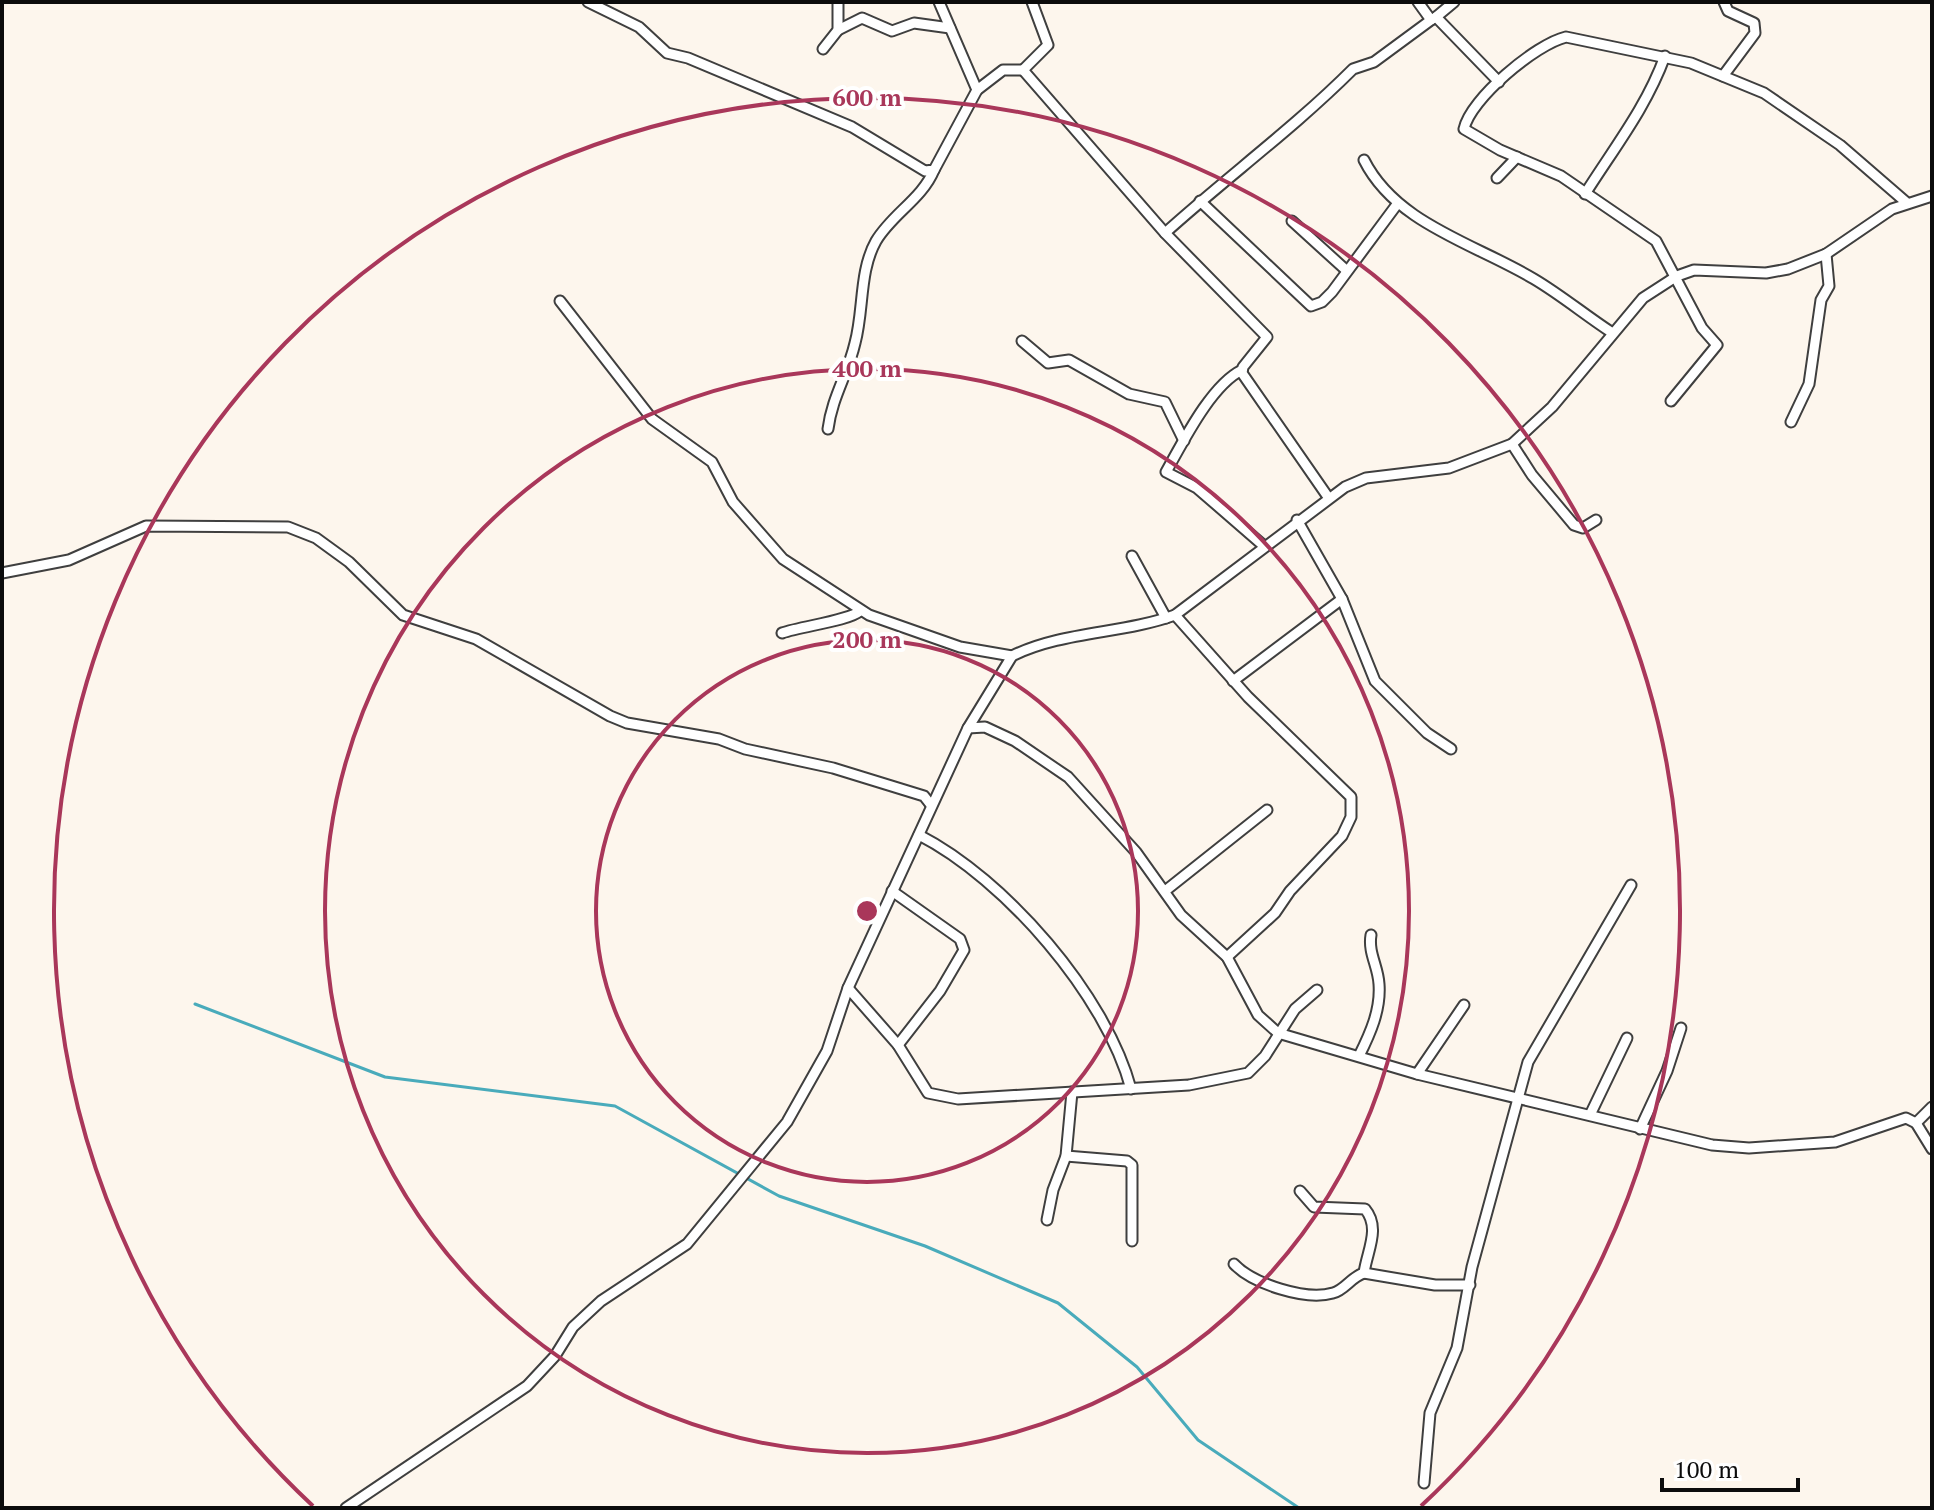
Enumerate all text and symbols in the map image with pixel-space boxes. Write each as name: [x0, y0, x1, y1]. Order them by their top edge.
text: 600 m: [832, 81, 902, 113]
text: 400 m: [832, 352, 902, 384]
text: 200 m: [832, 623, 902, 655]
centre of rings: [853, 897, 881, 925]
scale bar: [1662, 1442, 1798, 1492]
text: 100 m: [1674, 1453, 1739, 1485]

